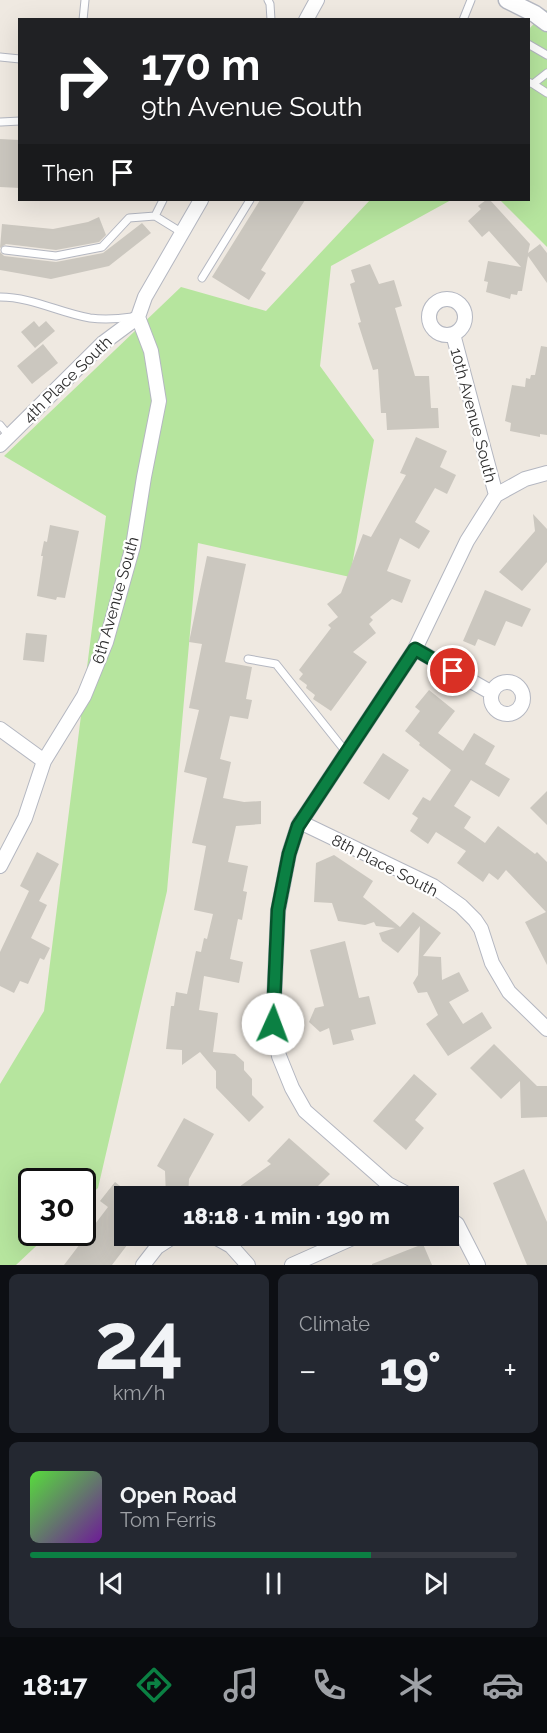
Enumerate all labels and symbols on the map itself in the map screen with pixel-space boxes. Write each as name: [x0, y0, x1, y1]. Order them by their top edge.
street label: 4th Place South: [19, 332, 116, 427]
street label: 10th Avenue South: [446, 346, 501, 485]
street label: 6th Avenue South: [88, 534, 143, 666]
pin: [427, 645, 478, 696]
street label: 8th Place South: [328, 830, 441, 900]
position arrow: [241, 992, 305, 1056]
speed limit sign: 30: [18, 1168, 96, 1246]

